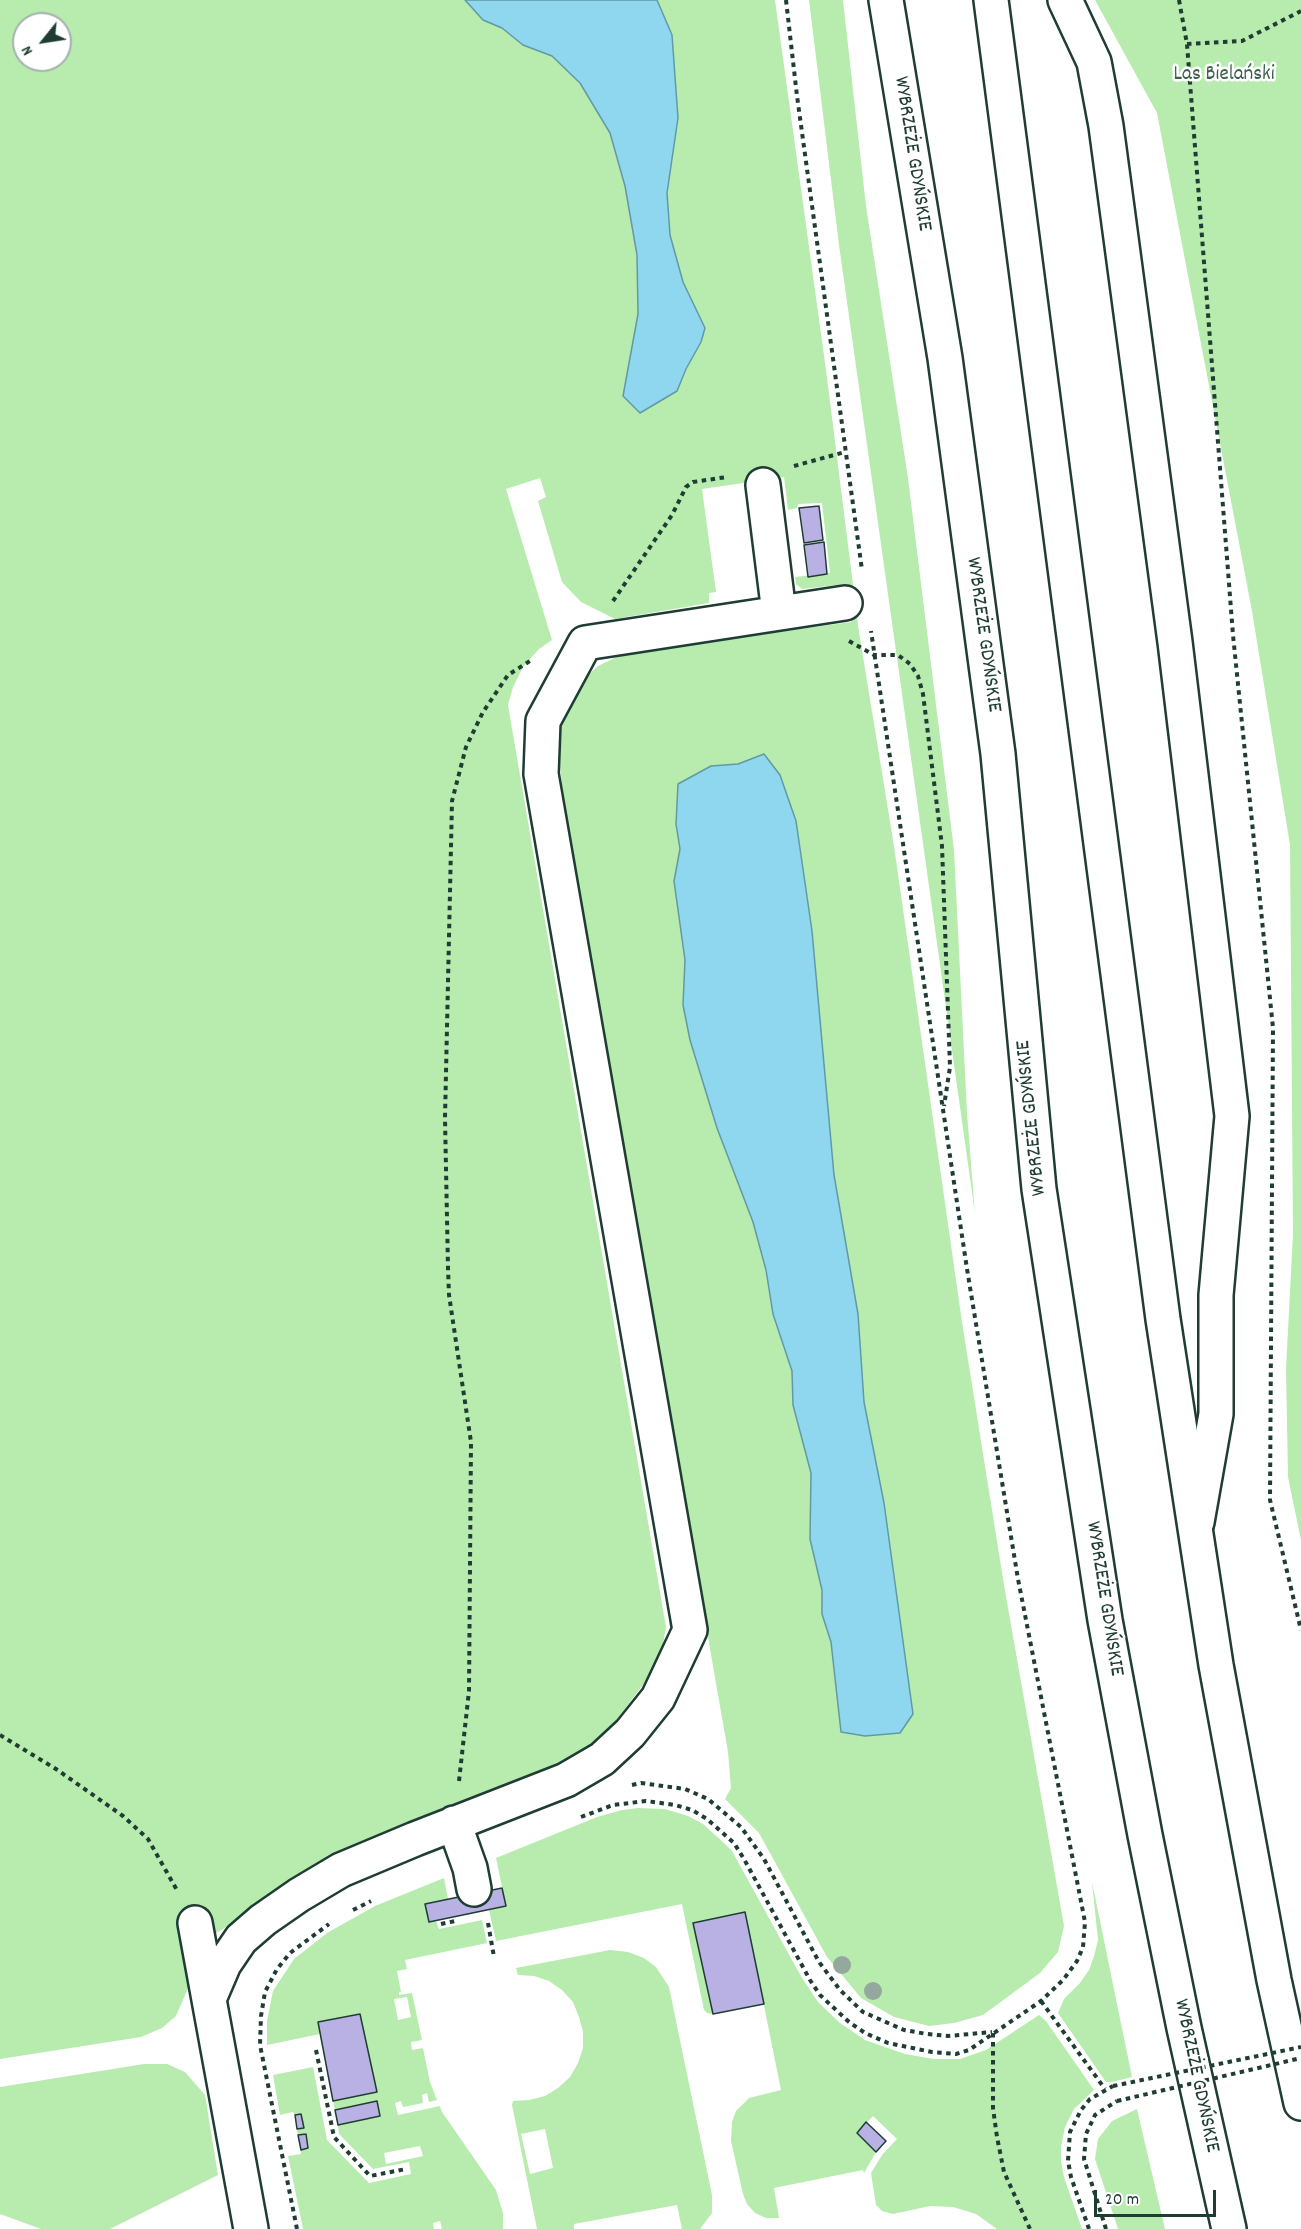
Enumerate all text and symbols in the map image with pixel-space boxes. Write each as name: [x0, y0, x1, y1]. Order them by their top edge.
north arrow: [12, 12, 72, 72]
text: N: [16, 41, 40, 59]
park label: Las Bielański: [1174, 63, 1274, 89]
street label: WYBRZEŻE GDYŃSKIE: [886, 75, 936, 233]
street label: WYBRZEŻE GDYŃSKIE: [959, 556, 1005, 714]
street label: WYBRZEŻE GDYŃSKIE: [1012, 1039, 1054, 1197]
street label: WYBRZEŻE GDYŃSKIE: [1078, 1520, 1128, 1678]
street label: WYBRZEŻE GDYŃSKIE: [1166, 1997, 1224, 2155]
scale bar: [1097, 2178, 1218, 2216]
text: 20 m: [1105, 2188, 1139, 2213]

